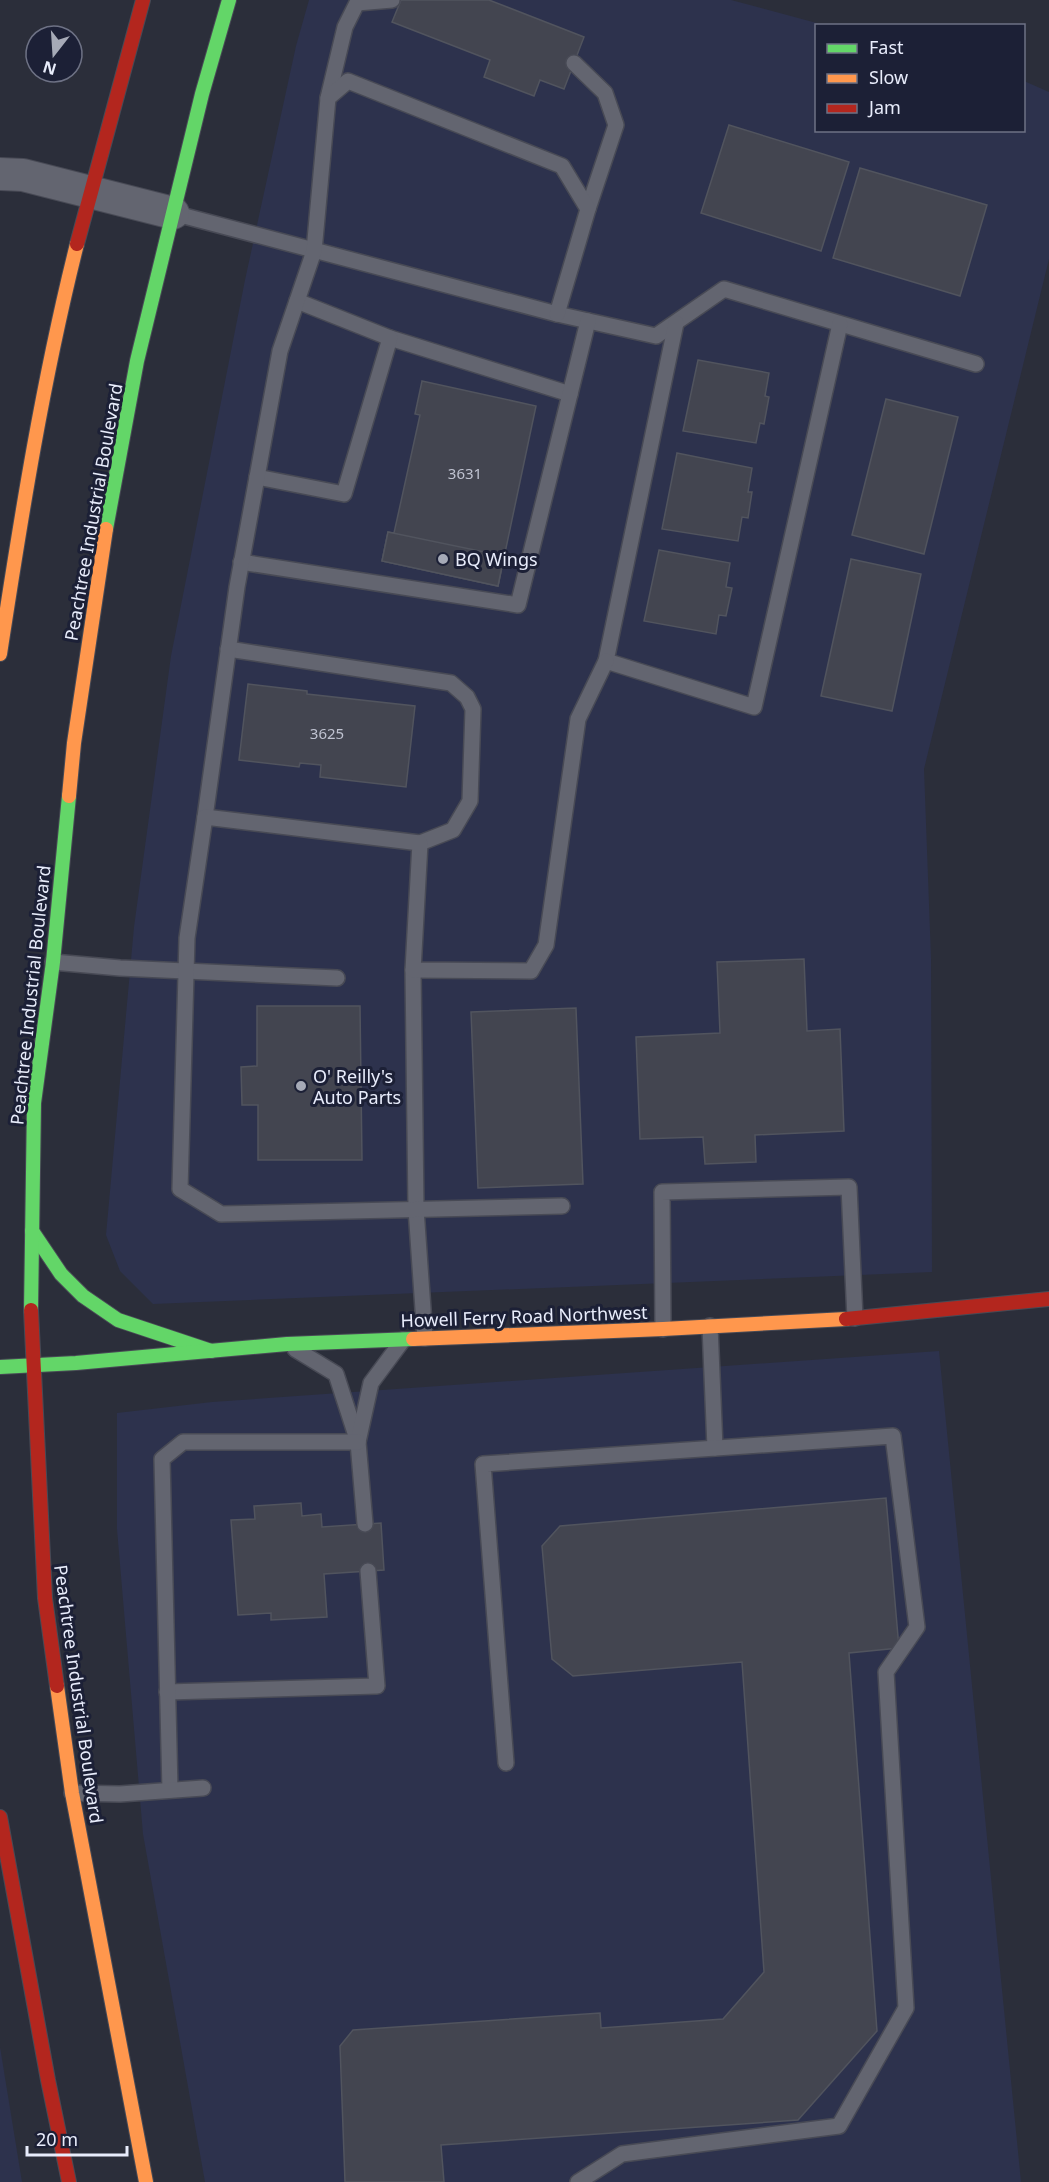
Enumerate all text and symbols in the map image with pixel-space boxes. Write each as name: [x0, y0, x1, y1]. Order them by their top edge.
north arrow: [24, 24, 84, 84]
legend: [815, 24, 1025, 132]
text: Fast: [869, 35, 904, 59]
text: N: [40, 56, 59, 81]
text: Slow: [869, 65, 908, 89]
text: Jam: [867, 95, 901, 119]
street label: Peachtree Industrial Boulevard: [59, 381, 127, 643]
house number: 3631: [448, 463, 482, 483]
place label: BQ Wings: [455, 547, 538, 571]
marker: BQ Wings: [436, 552, 450, 566]
house number: 3625: [310, 723, 344, 743]
street label: Peachtree Industrial Boulevard: [4, 864, 56, 1126]
place label: O' Reilly's Auto Parts: [313, 1064, 401, 1109]
marker: O' Reilly's Auto Parts: [294, 1079, 308, 1093]
street label: Howell Ferry Road Northwest: [400, 1300, 649, 1332]
street label: Peachtree Industrial Boulevard: [49, 1563, 109, 1825]
scale bar: [27, 2119, 128, 2157]
text: 20 m: [36, 2127, 78, 2151]

